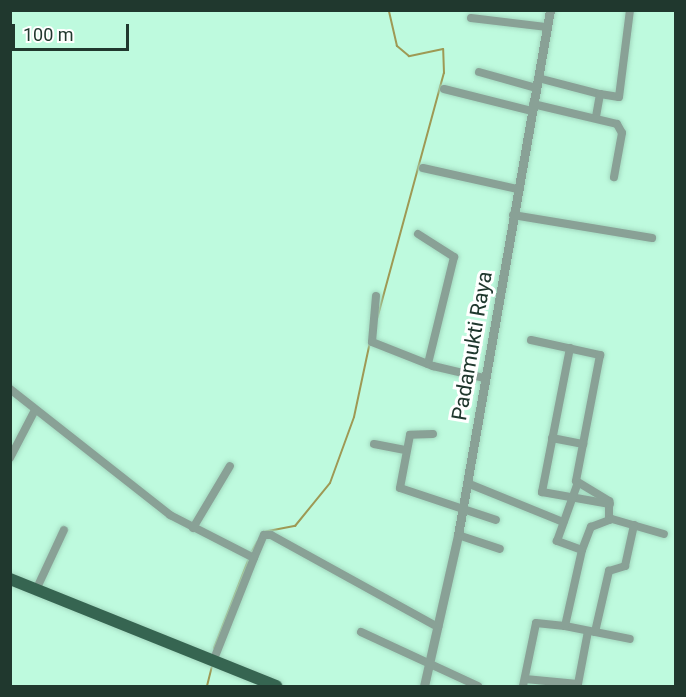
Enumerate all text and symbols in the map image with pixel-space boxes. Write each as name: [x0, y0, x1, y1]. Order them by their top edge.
scale bar: [15, 12, 132, 50]
text: 100 m: [23, 24, 74, 45]
street label: Padamukti Raya: [446, 269, 498, 423]

